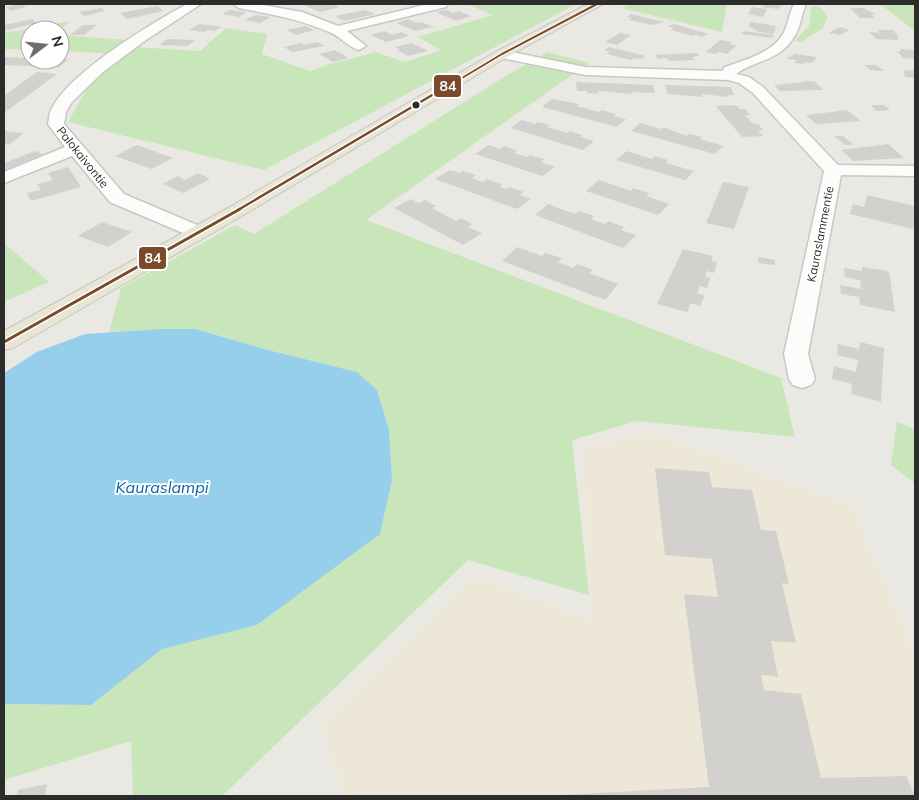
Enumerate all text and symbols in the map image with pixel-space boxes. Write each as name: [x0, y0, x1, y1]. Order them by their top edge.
north arrow: [20, 20, 70, 70]
text: N: [47, 34, 68, 49]
line badge: 84: [433, 74, 462, 98]
text: 84: [440, 77, 457, 95]
unlabelled marker: [411, 100, 421, 110]
street label: Palokaivontie: [54, 123, 112, 191]
street label: Kauraslammentie: [803, 185, 837, 283]
line badge: 84: [138, 246, 167, 270]
text: 84: [145, 249, 162, 267]
water label: Kauraslampi: [115, 477, 209, 497]

